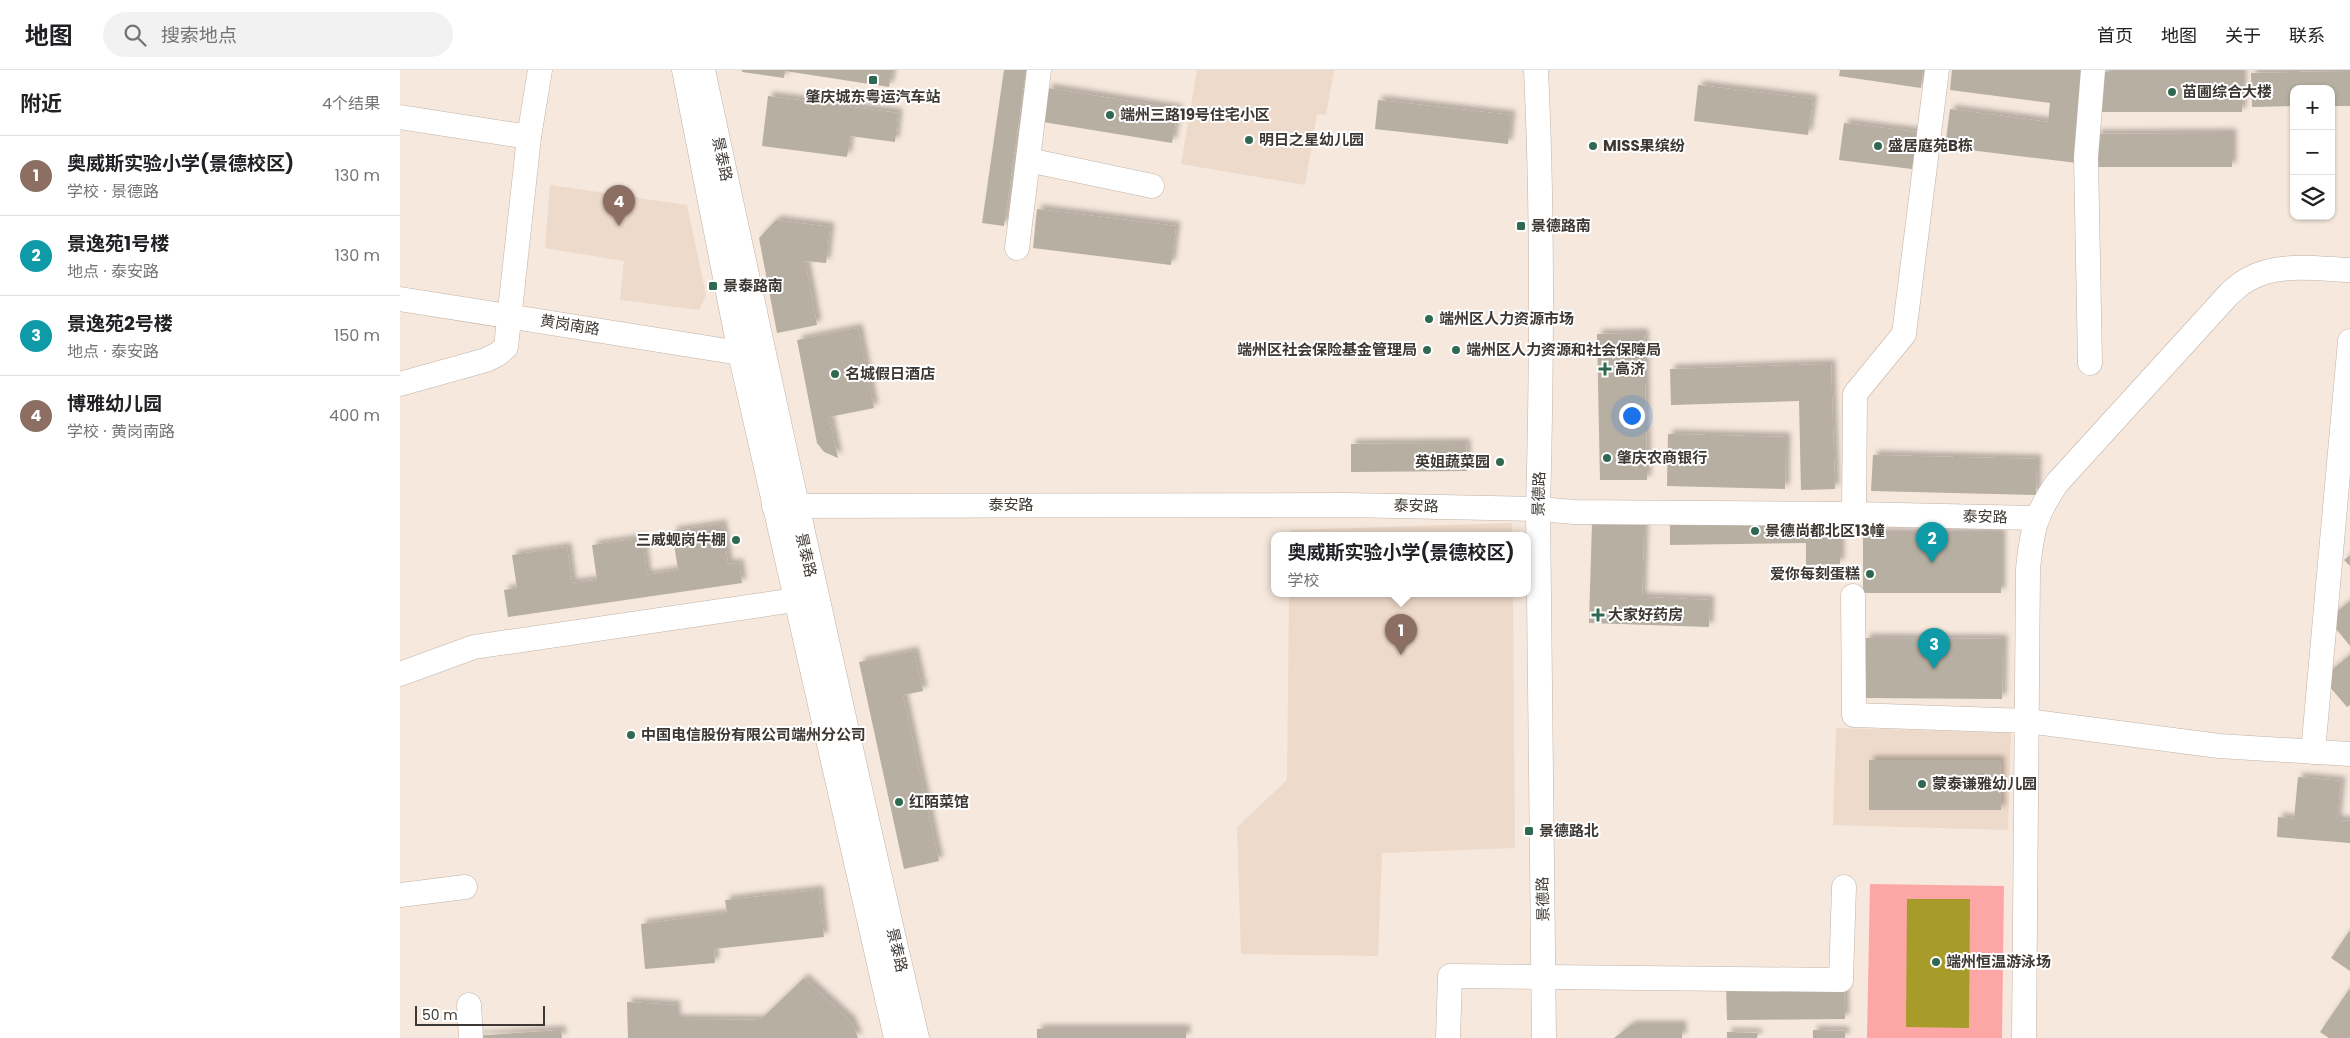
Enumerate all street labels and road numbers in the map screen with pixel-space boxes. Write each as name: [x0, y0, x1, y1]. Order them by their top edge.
street label: 景泰路: [708, 135, 737, 183]
street label: 黄岗南路: [539, 309, 601, 340]
street label: 景德路: [1528, 471, 1549, 517]
street label: 泰安路: [988, 494, 1034, 515]
street label: 泰安路: [1393, 495, 1439, 516]
street label: 泰安路: [1962, 506, 2008, 527]
street label: 景泰路: [791, 531, 822, 579]
street label: 景德路: [1532, 876, 1553, 922]
street label: 景泰路: [882, 926, 913, 974]

